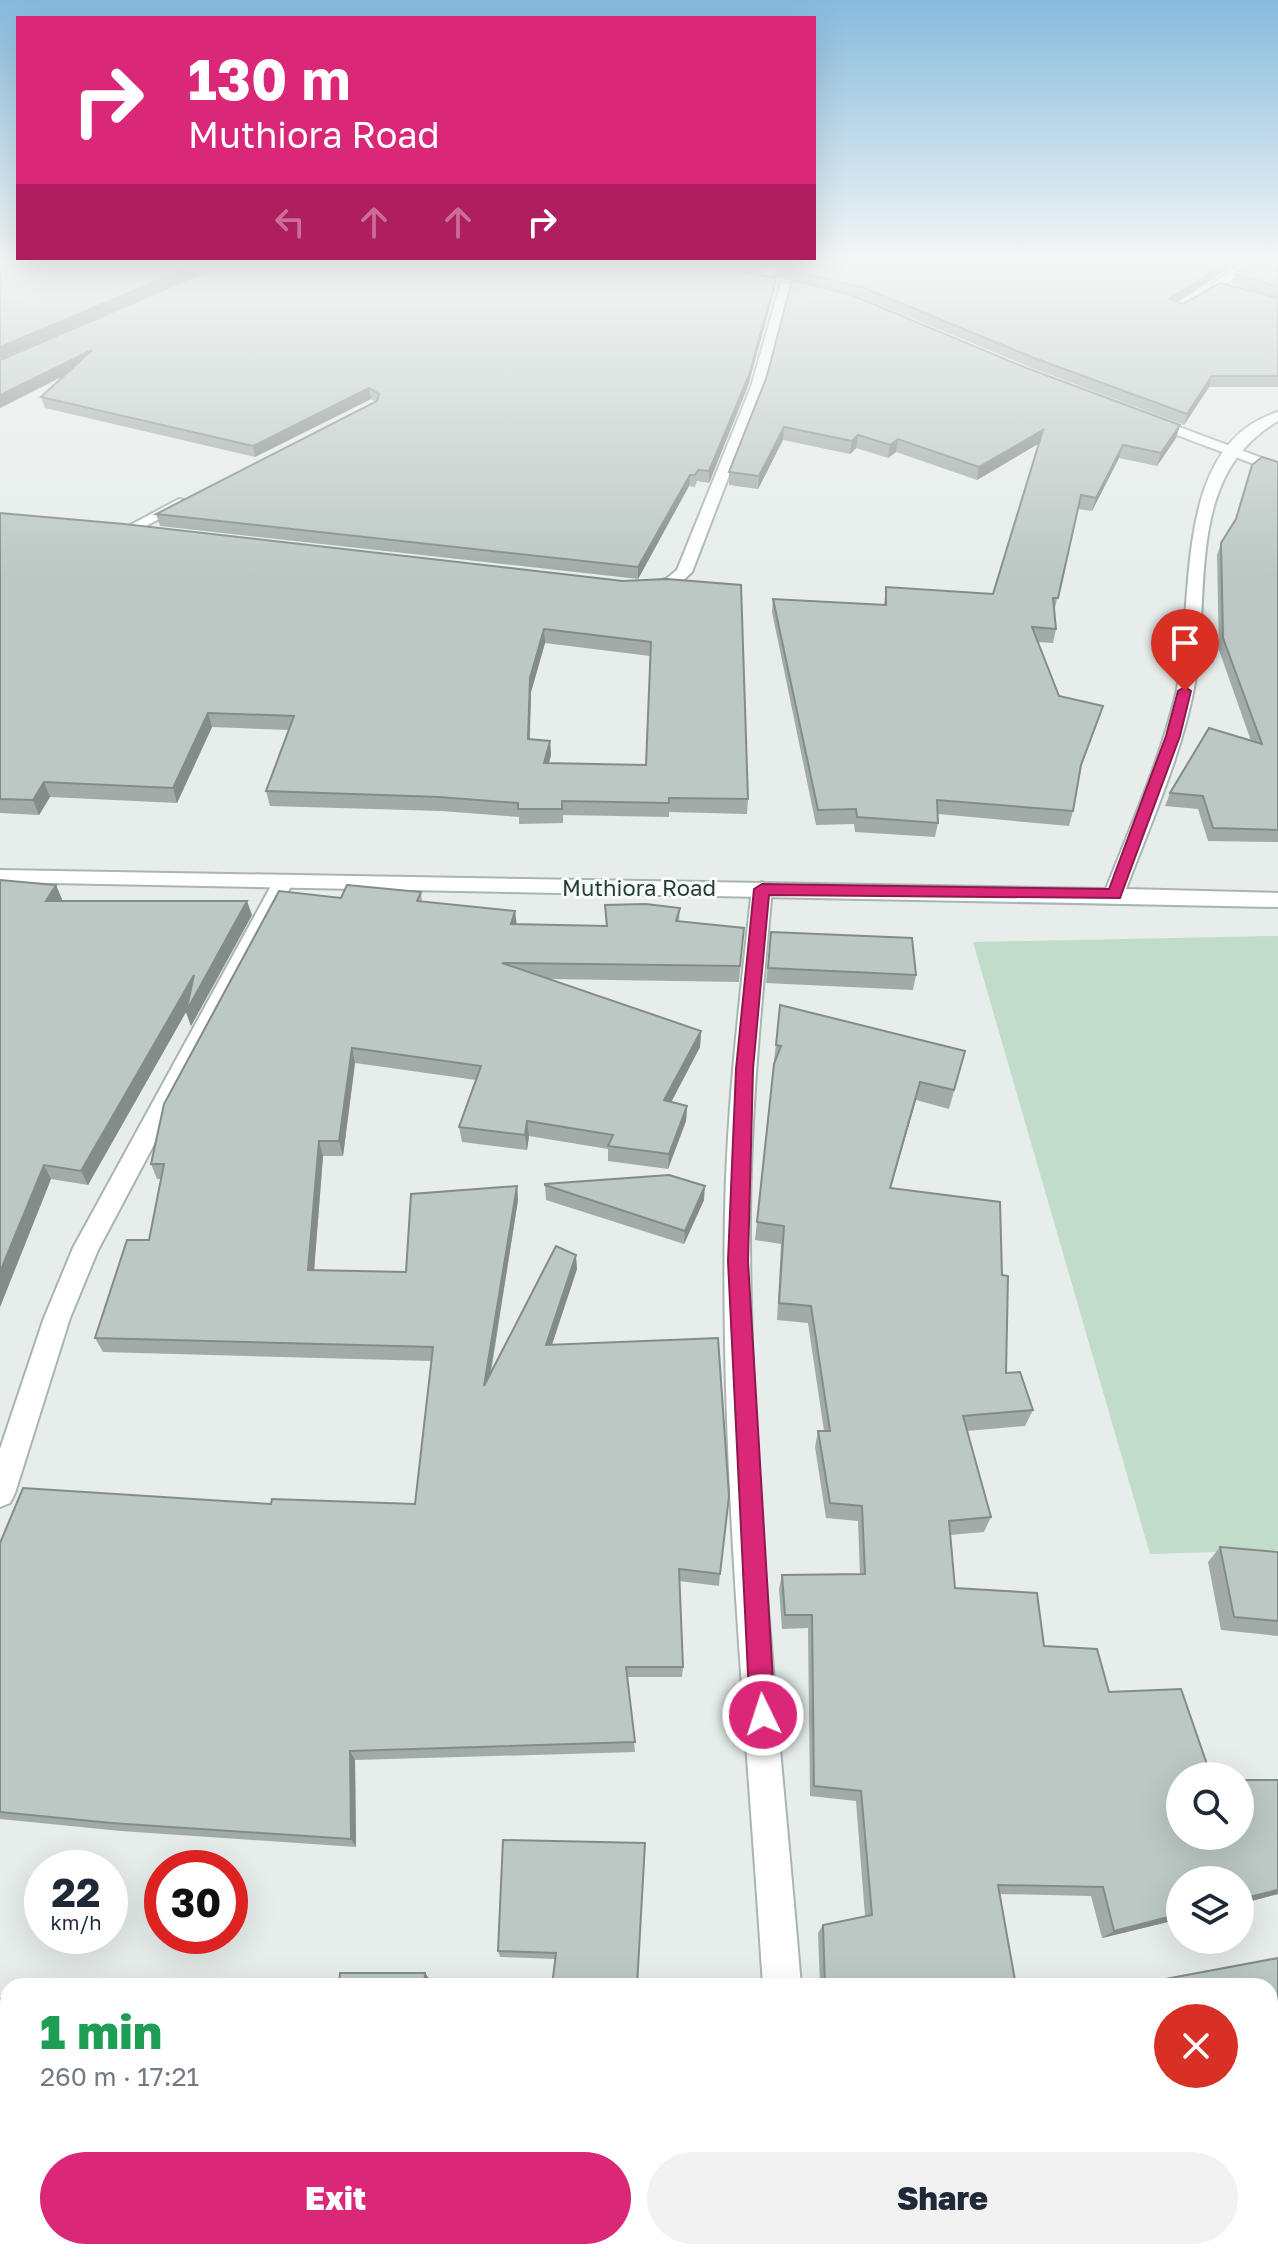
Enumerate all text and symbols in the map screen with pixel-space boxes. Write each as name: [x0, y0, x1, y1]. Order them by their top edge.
text: 130 m: [188, 45, 350, 112]
icon: right: [56, 48, 160, 152]
text: Muthiora Road: [188, 113, 440, 156]
icon: left: [268, 200, 312, 244]
icon: ahead: [352, 200, 396, 244]
icon: ahead: [436, 200, 480, 244]
icon: right: [520, 200, 564, 244]
pin: [1151, 609, 1219, 691]
icon: arrive: [1163, 621, 1207, 665]
street label: Muthiora Road: [562, 874, 716, 901]
position arrow: [721, 1673, 805, 1757]
map controls: [1166, 1762, 1254, 1954]
button: search: [1166, 1762, 1254, 1850]
speed limit sign: 30: [144, 1850, 248, 1954]
button: layers: [1166, 1866, 1254, 1954]
text: 22: [52, 1868, 100, 1916]
text: km/h: [51, 1910, 101, 1934]
text: 1 min: [40, 2002, 162, 2060]
button: close: [1154, 2004, 1238, 2088]
text: 260 m · 17:21: [40, 2061, 199, 2092]
button: Exit: [40, 2152, 631, 2244]
button: Share: [647, 2152, 1238, 2244]

